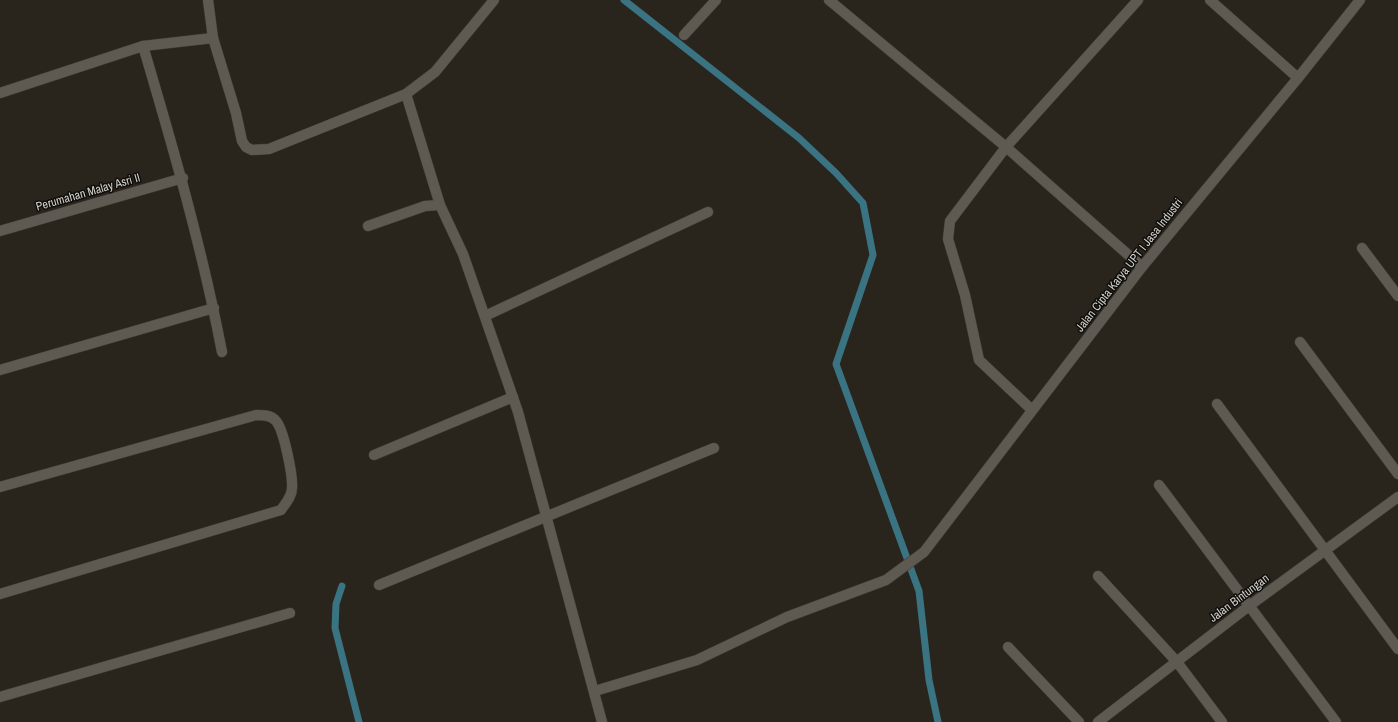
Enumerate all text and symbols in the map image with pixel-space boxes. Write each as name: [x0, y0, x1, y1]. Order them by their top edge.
street label: Perumahan Malay Asri II: [34, 169, 142, 215]
street label: Jalan Cipta Karya UPT I Jasa Industri: [1072, 195, 1186, 335]
street label: Jalan Bintungan: [1206, 570, 1272, 626]

